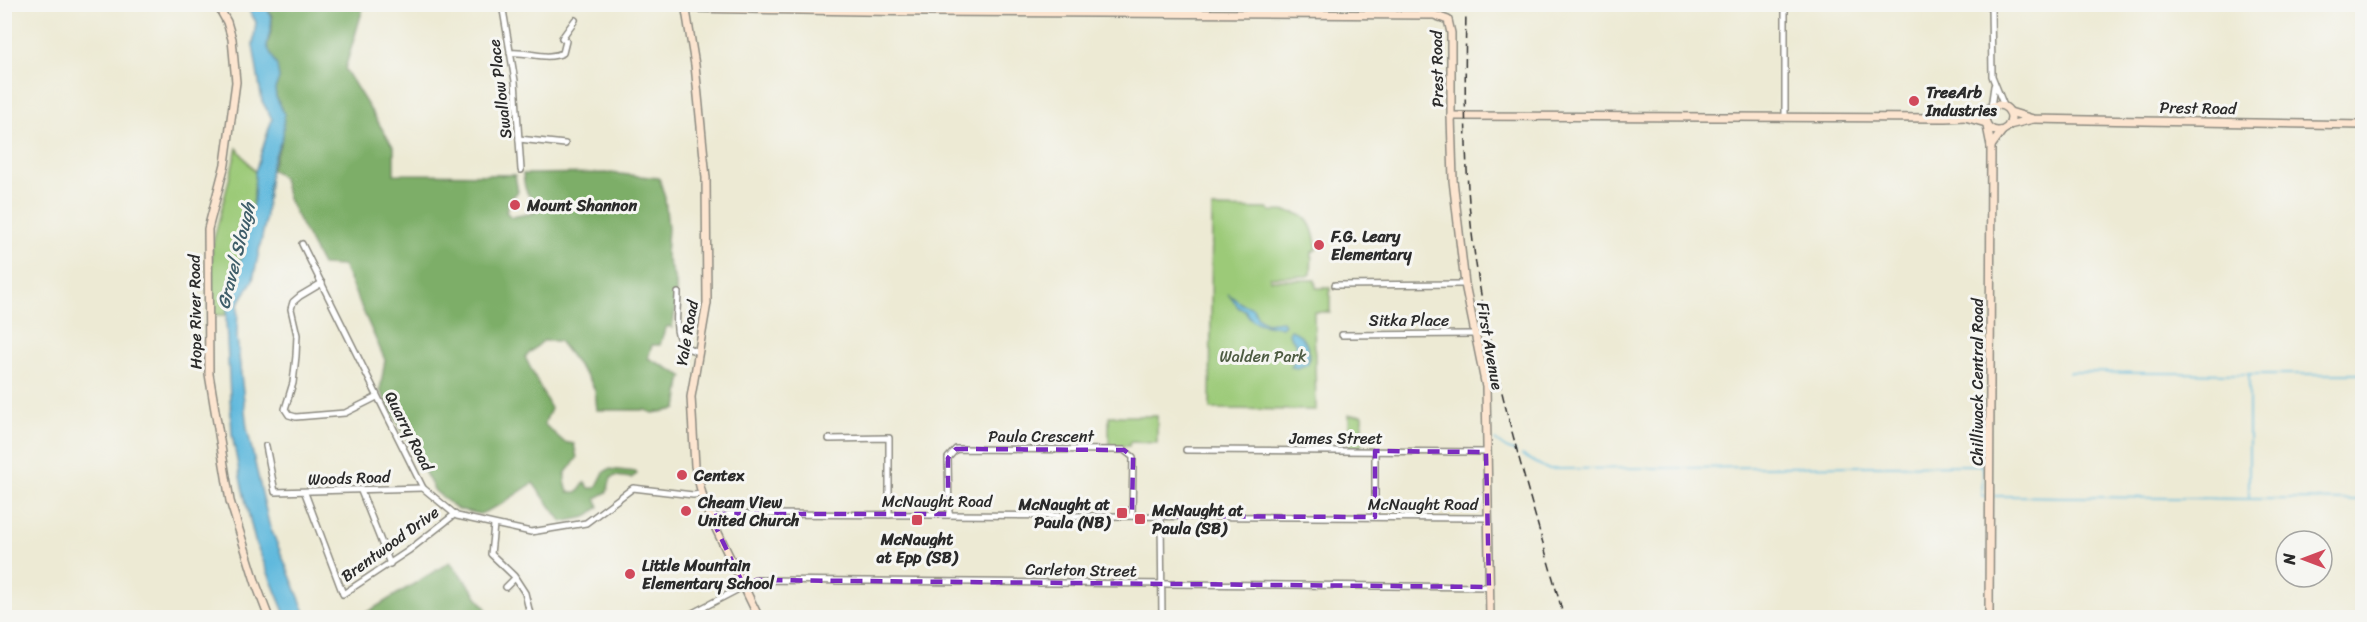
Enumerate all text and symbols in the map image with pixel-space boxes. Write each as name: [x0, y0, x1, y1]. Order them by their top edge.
street label: Prest Road: [1422, 29, 1452, 108]
street label: Swallow Place: [480, 38, 520, 140]
place label: TreeArb Industries: [1925, 78, 1997, 125]
street label: Prest Road: [2159, 93, 2238, 123]
marker: TreeArb Industries: [1907, 94, 1921, 108]
place label: Mount Shannon: [526, 191, 637, 220]
water label: Gravel Slough: [207, 198, 265, 313]
marker: Mount Shannon: [508, 198, 522, 212]
place label: F.G. Leary Elementary: [1330, 222, 1412, 269]
marker: F.G. Leary Elementary: [1312, 238, 1326, 252]
street label: Hope River Road: [179, 253, 211, 370]
street label: Yale Road: [667, 296, 707, 368]
street label: Chilliwack Central Road: [1963, 297, 1992, 466]
street label: First Avenue: [1468, 300, 1512, 392]
street label: Sitka Place: [1369, 306, 1449, 335]
park label: Walden Park: [1219, 342, 1307, 371]
street label: Quarry Road: [376, 386, 442, 478]
street label: Paula Crescent: [988, 422, 1094, 451]
street label: James Street: [1288, 424, 1383, 453]
place label: Centex: [693, 461, 745, 490]
street label: Woods Road: [307, 462, 392, 494]
marker: Centex: [675, 468, 689, 482]
street label: McNaught Road: [882, 487, 994, 516]
place label: Cheam View United Church: [697, 488, 800, 535]
place label: McNaught at Paula (NB): [1017, 490, 1111, 537]
street label: McNaught Road: [1368, 490, 1480, 519]
place label: McNaught at Paula (SB): [1151, 496, 1244, 543]
street label: Brentwood Drive: [335, 498, 445, 590]
marker: Cheam View United Church: [679, 504, 693, 518]
marker: McNaught at Paula (NB): [1115, 506, 1129, 520]
marker: McNaught at Paula (SB): [1133, 512, 1147, 526]
marker: McNaught at Epp (SB): [910, 513, 924, 527]
place label: McNaught at Epp (SB): [876, 525, 959, 572]
north arrow: [2274, 529, 2334, 589]
place label: Little Mountain Elementary School: [642, 551, 775, 598]
text: N: [2275, 553, 2304, 566]
street label: Carleton Street: [1025, 555, 1137, 585]
marker: Little Mountain Elementary School: [623, 567, 637, 581]

